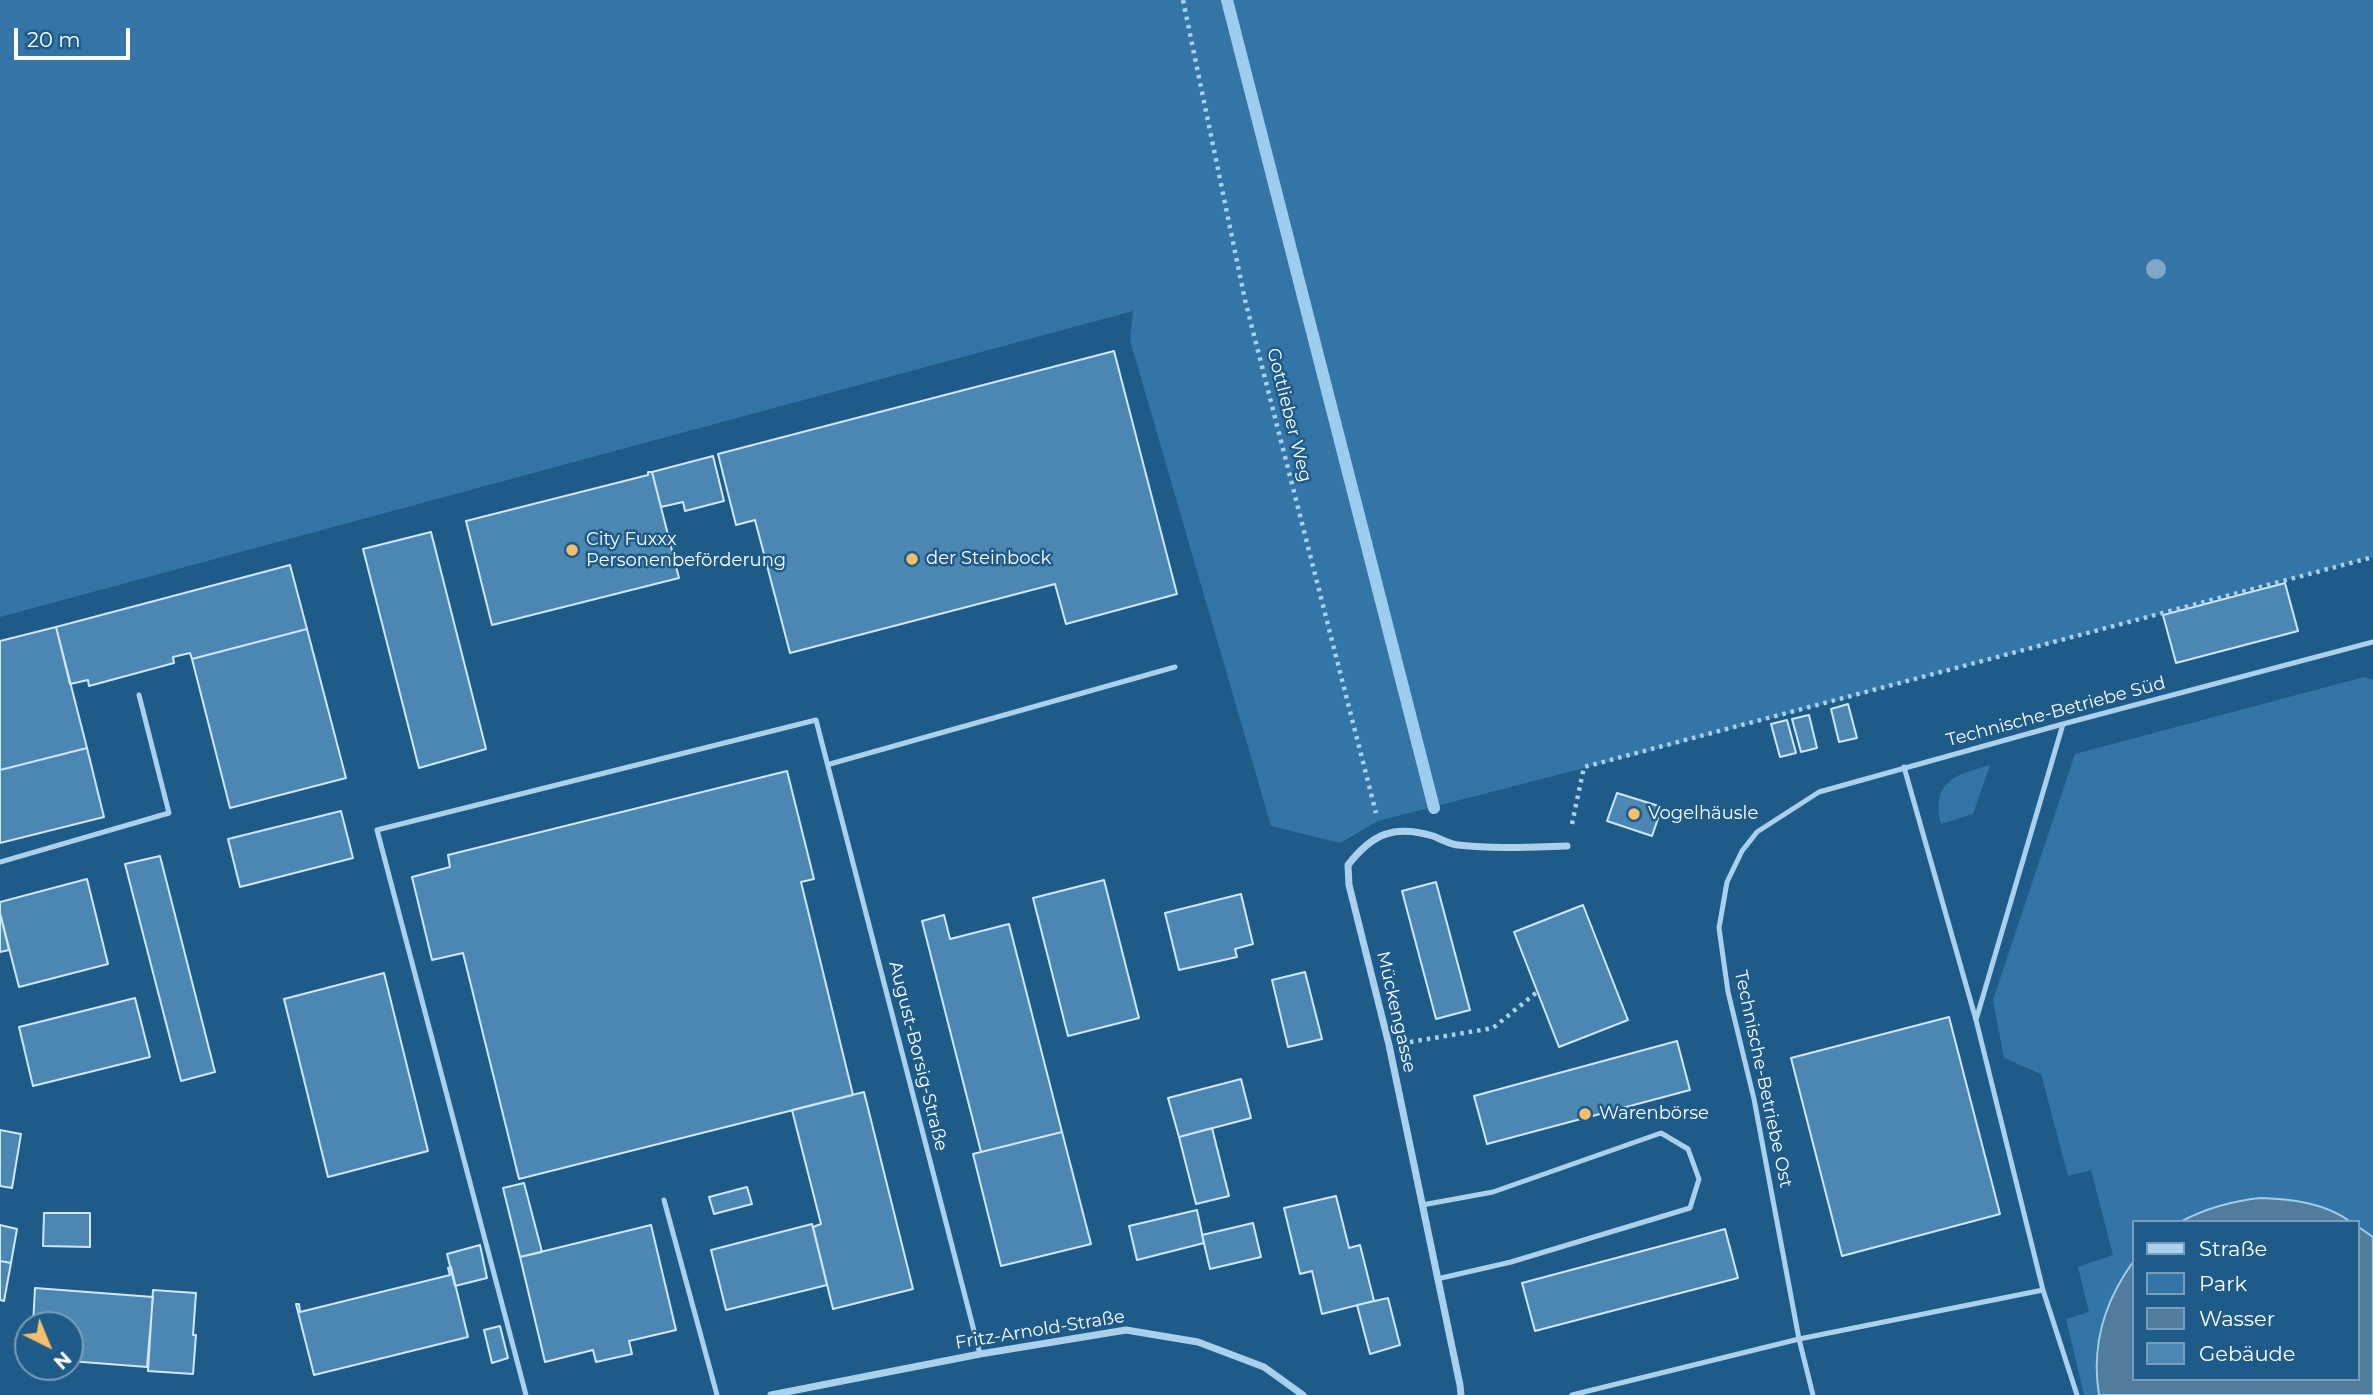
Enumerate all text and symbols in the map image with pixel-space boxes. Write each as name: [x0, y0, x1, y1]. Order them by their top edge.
scale bar: [18, 14, 133, 58]
text: 20 m: [27, 27, 81, 52]
street label: Gottlieber Weg: [1262, 346, 1316, 484]
place label: City Fuxxx Personenbeförderung: [586, 529, 786, 572]
marker: City Fuxxx Personenbeförderung: [564, 542, 580, 558]
place label: der Steinbock: [926, 548, 1051, 570]
marker: der Steinbock: [904, 551, 920, 567]
street label: Technische-Betriebe Süd: [1944, 672, 2168, 752]
place label: Vogelhäusle: [1648, 803, 1758, 825]
marker: Vogelhäusle: [1626, 806, 1642, 822]
street label: Mückengasse: [1372, 949, 1420, 1075]
street label: August-Borsig-Straße: [884, 959, 952, 1153]
street label: Technische-Betriebe Ost: [1729, 968, 1797, 1190]
place label: Warenbörse: [1599, 1103, 1709, 1125]
marker: Warenbörse: [1577, 1106, 1593, 1122]
legend: [2132, 1220, 2359, 1381]
text: Straße: [2199, 1236, 2267, 1261]
text: Park: [2199, 1271, 2247, 1296]
street label: Fritz-Arnold-Straße: [954, 1306, 1126, 1354]
text: Wasser: [2199, 1306, 2275, 1331]
north arrow: [14, 1311, 84, 1381]
text: Gebäude: [2199, 1341, 2296, 1366]
text: N: [49, 1347, 76, 1374]

